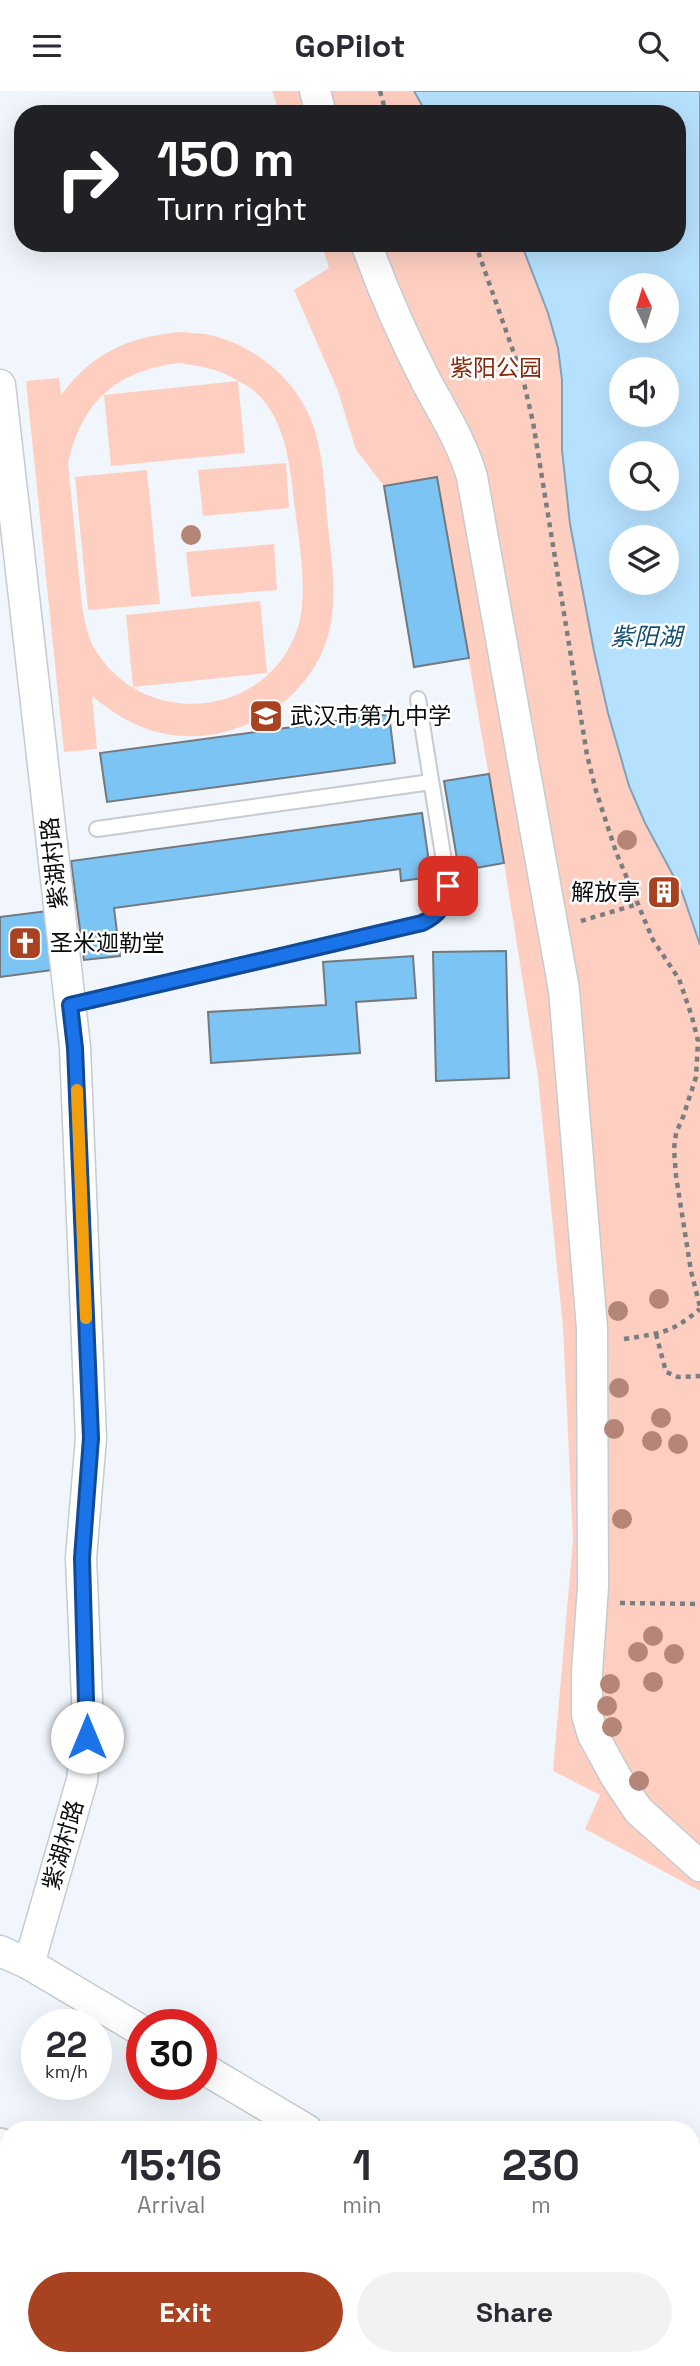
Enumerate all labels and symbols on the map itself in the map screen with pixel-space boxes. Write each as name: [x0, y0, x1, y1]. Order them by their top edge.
north arrow: [609, 273, 679, 343]
park label: 紫阳公园: [450, 353, 542, 383]
water label: 紫阳湖: [610, 621, 686, 652]
school or university icon: 武汉市第九中学: [247, 697, 285, 735]
place label: 武汉市第九中学: [290, 701, 451, 731]
street label: 紫湖村路: [34, 816, 74, 910]
pin: [418, 856, 478, 916]
building icon: 解放亭: [645, 873, 683, 911]
place label: 解放亭: [571, 877, 640, 907]
church icon: 圣米迦勒堂: [6, 924, 44, 962]
place label: 圣米迦勒堂: [50, 928, 165, 958]
position arrow: [50, 1700, 124, 1774]
street label: 紫湖村路: [36, 1797, 90, 1893]
speed limit sign: 30: [126, 2009, 217, 2100]

